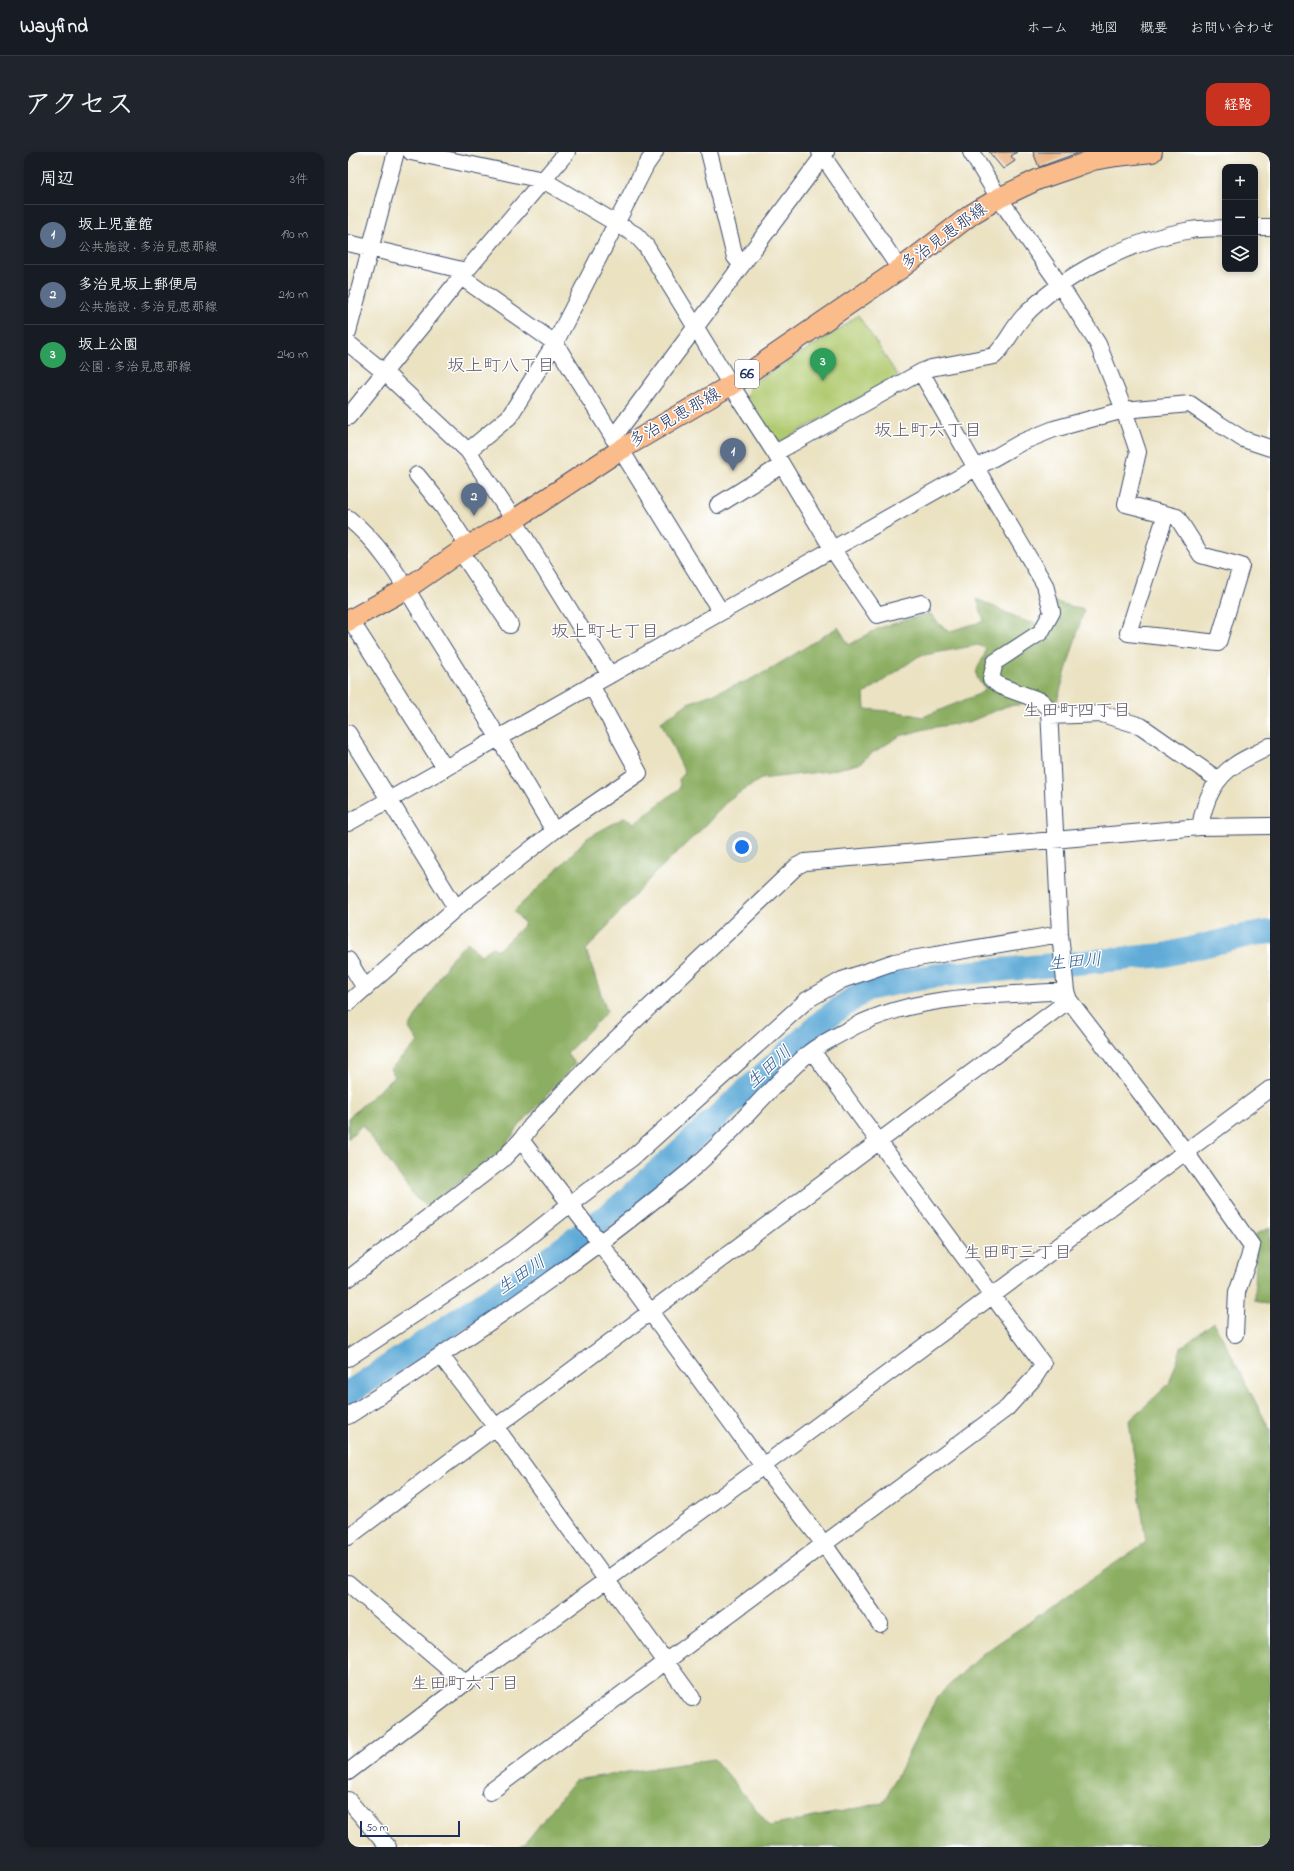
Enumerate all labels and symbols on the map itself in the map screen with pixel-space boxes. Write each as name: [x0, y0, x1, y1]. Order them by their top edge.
street label: 多治見恵那線: [895, 197, 993, 277]
pin: 3: [810, 348, 836, 381]
district label: 坂上町八丁目: [447, 354, 555, 380]
road number: 66: [735, 360, 759, 388]
street label: 多治見恵那線: [625, 382, 725, 454]
district label: 坂上町六丁目: [874, 419, 982, 445]
pin: 1: [720, 438, 746, 471]
pin: 2: [461, 483, 487, 516]
district label: 坂上町七丁目: [551, 620, 659, 646]
district label: 生田町四丁目: [1023, 699, 1131, 725]
your location: [732, 837, 752, 857]
water label: 生田川: [1047, 948, 1103, 978]
water label: 生田川: [741, 1040, 799, 1096]
district label: 生田町三丁目: [964, 1241, 1072, 1267]
water label: 生田川: [492, 1250, 552, 1302]
district label: 生田町六丁目: [411, 1672, 519, 1698]
scale bar: [360, 1819, 460, 1838]

